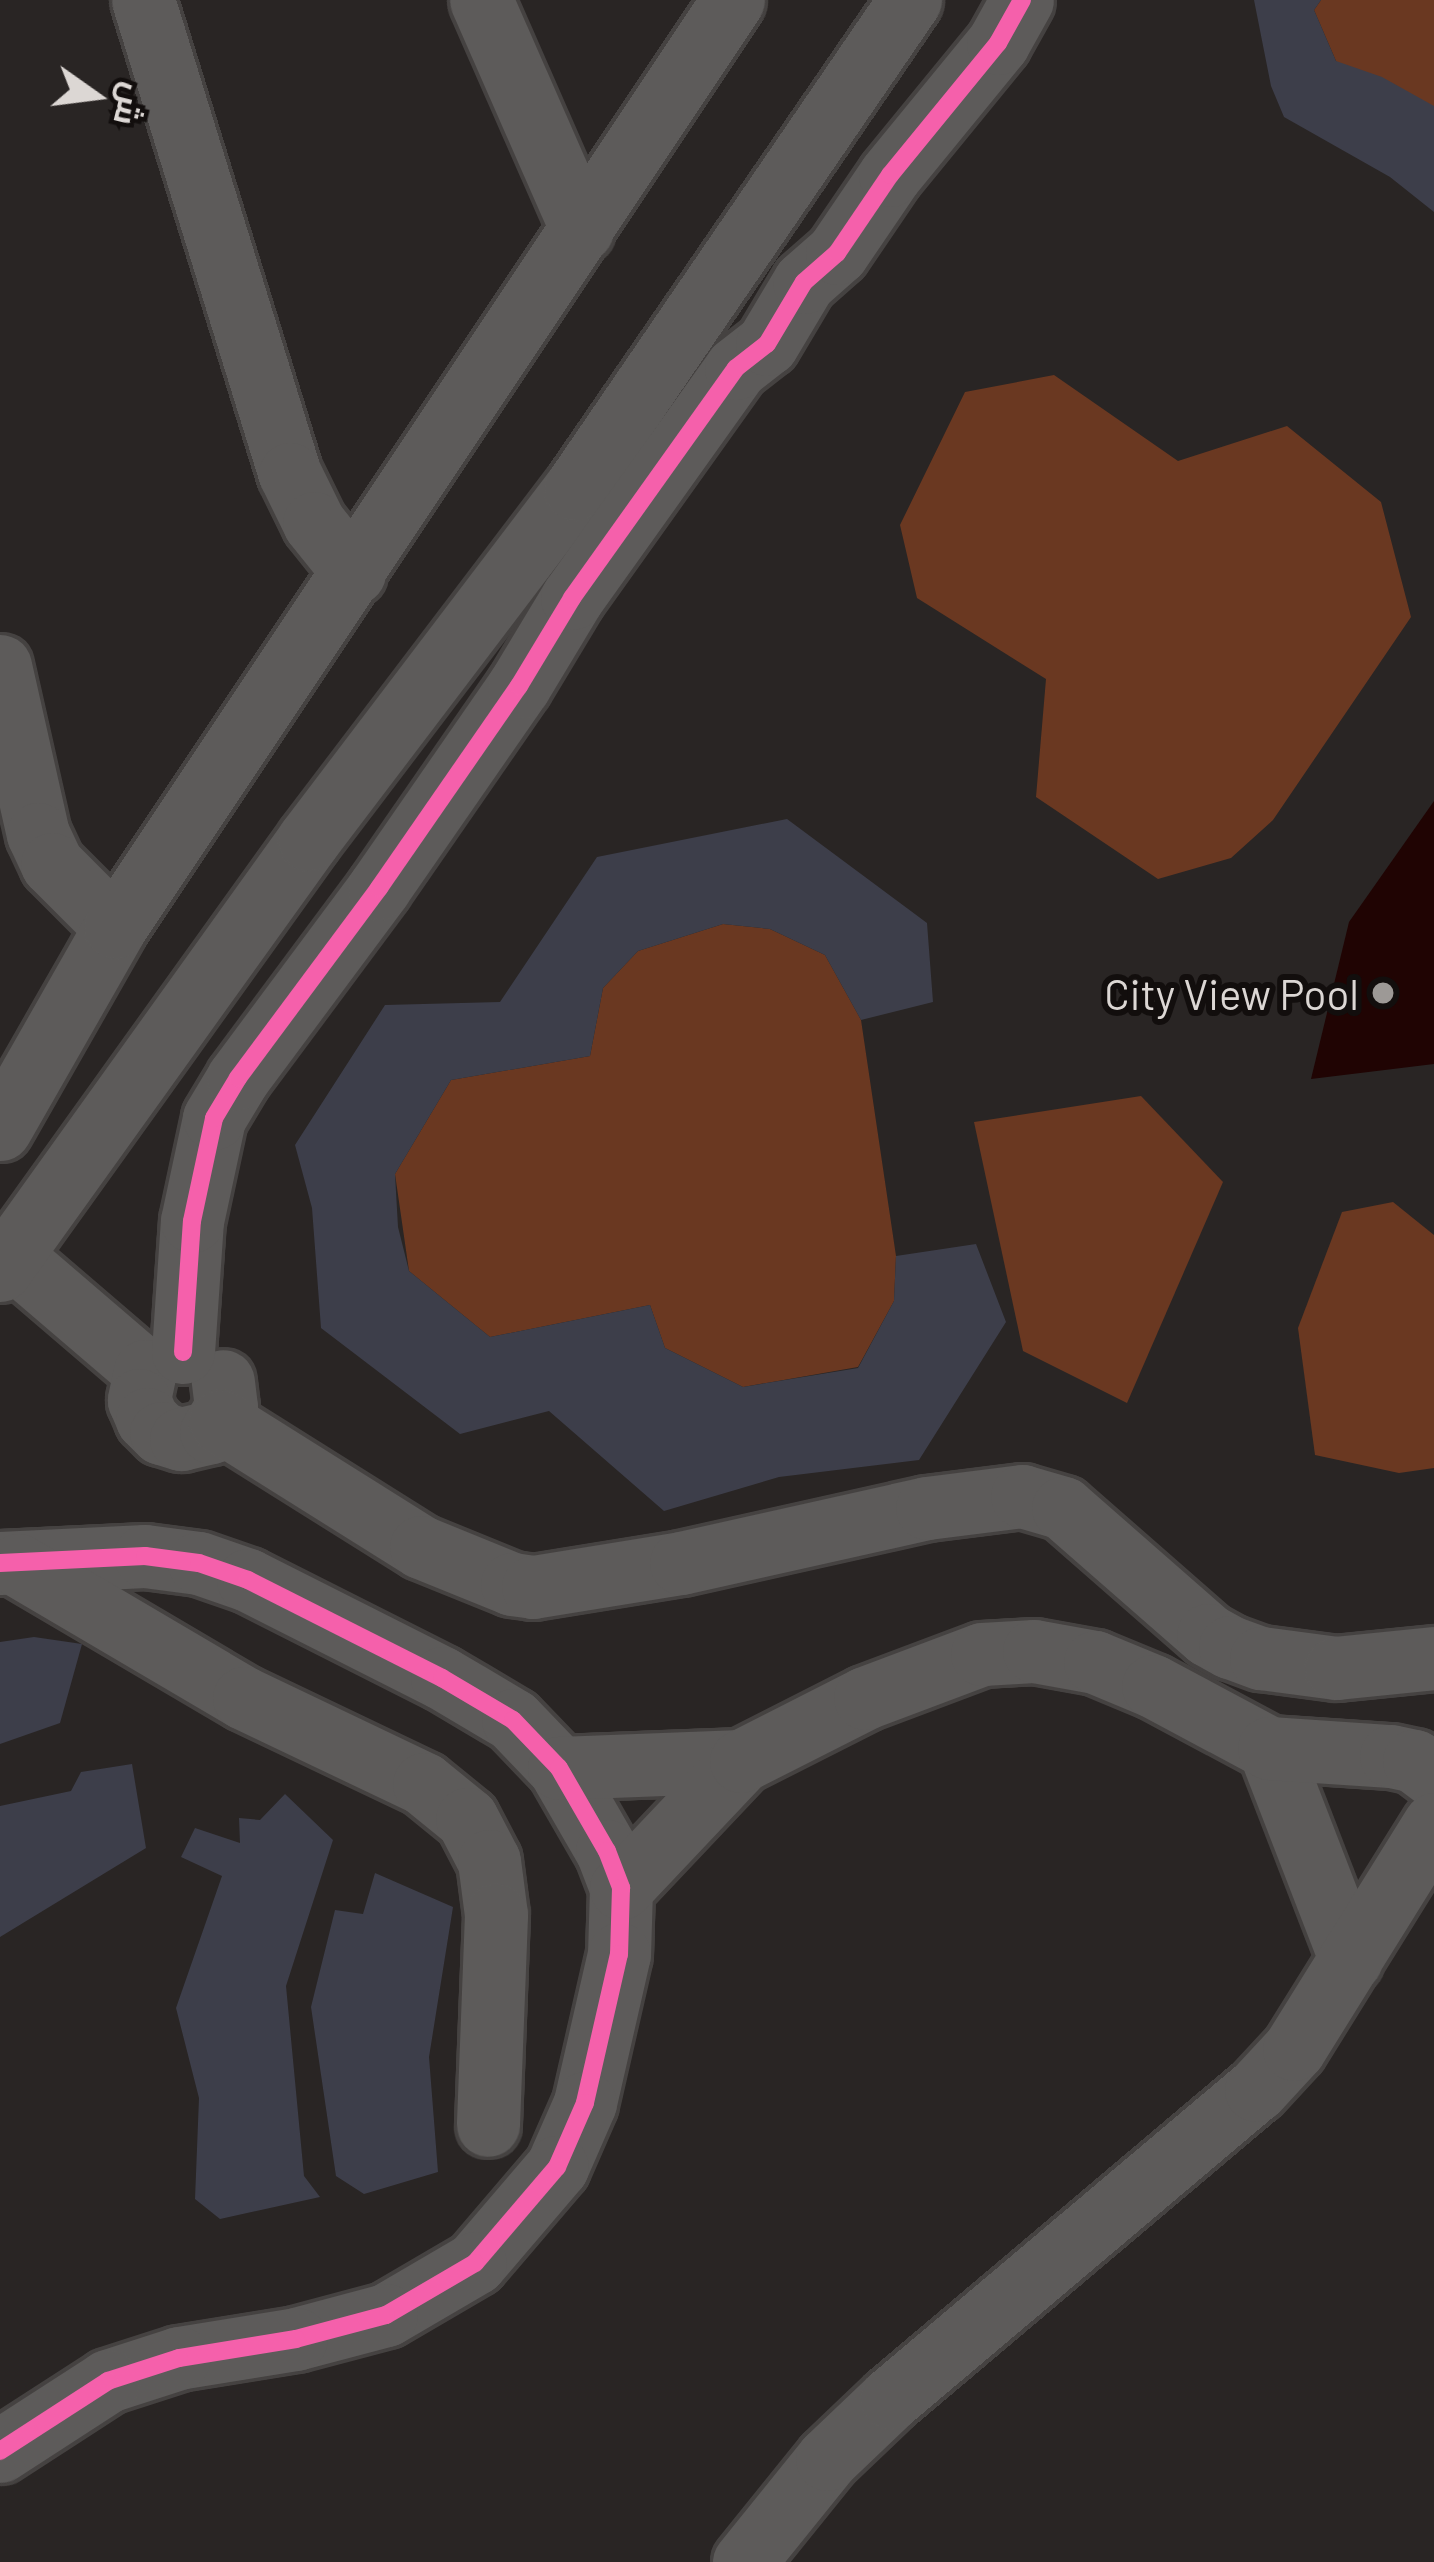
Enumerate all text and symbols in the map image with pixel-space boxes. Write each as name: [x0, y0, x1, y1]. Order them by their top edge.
north arrow: [36, 36, 156, 156]
text: ش: [106, 79, 155, 130]
place label: City View Pool: [1104, 968, 1359, 1018]
marker: City View Pool: [1370, 980, 1396, 1006]

